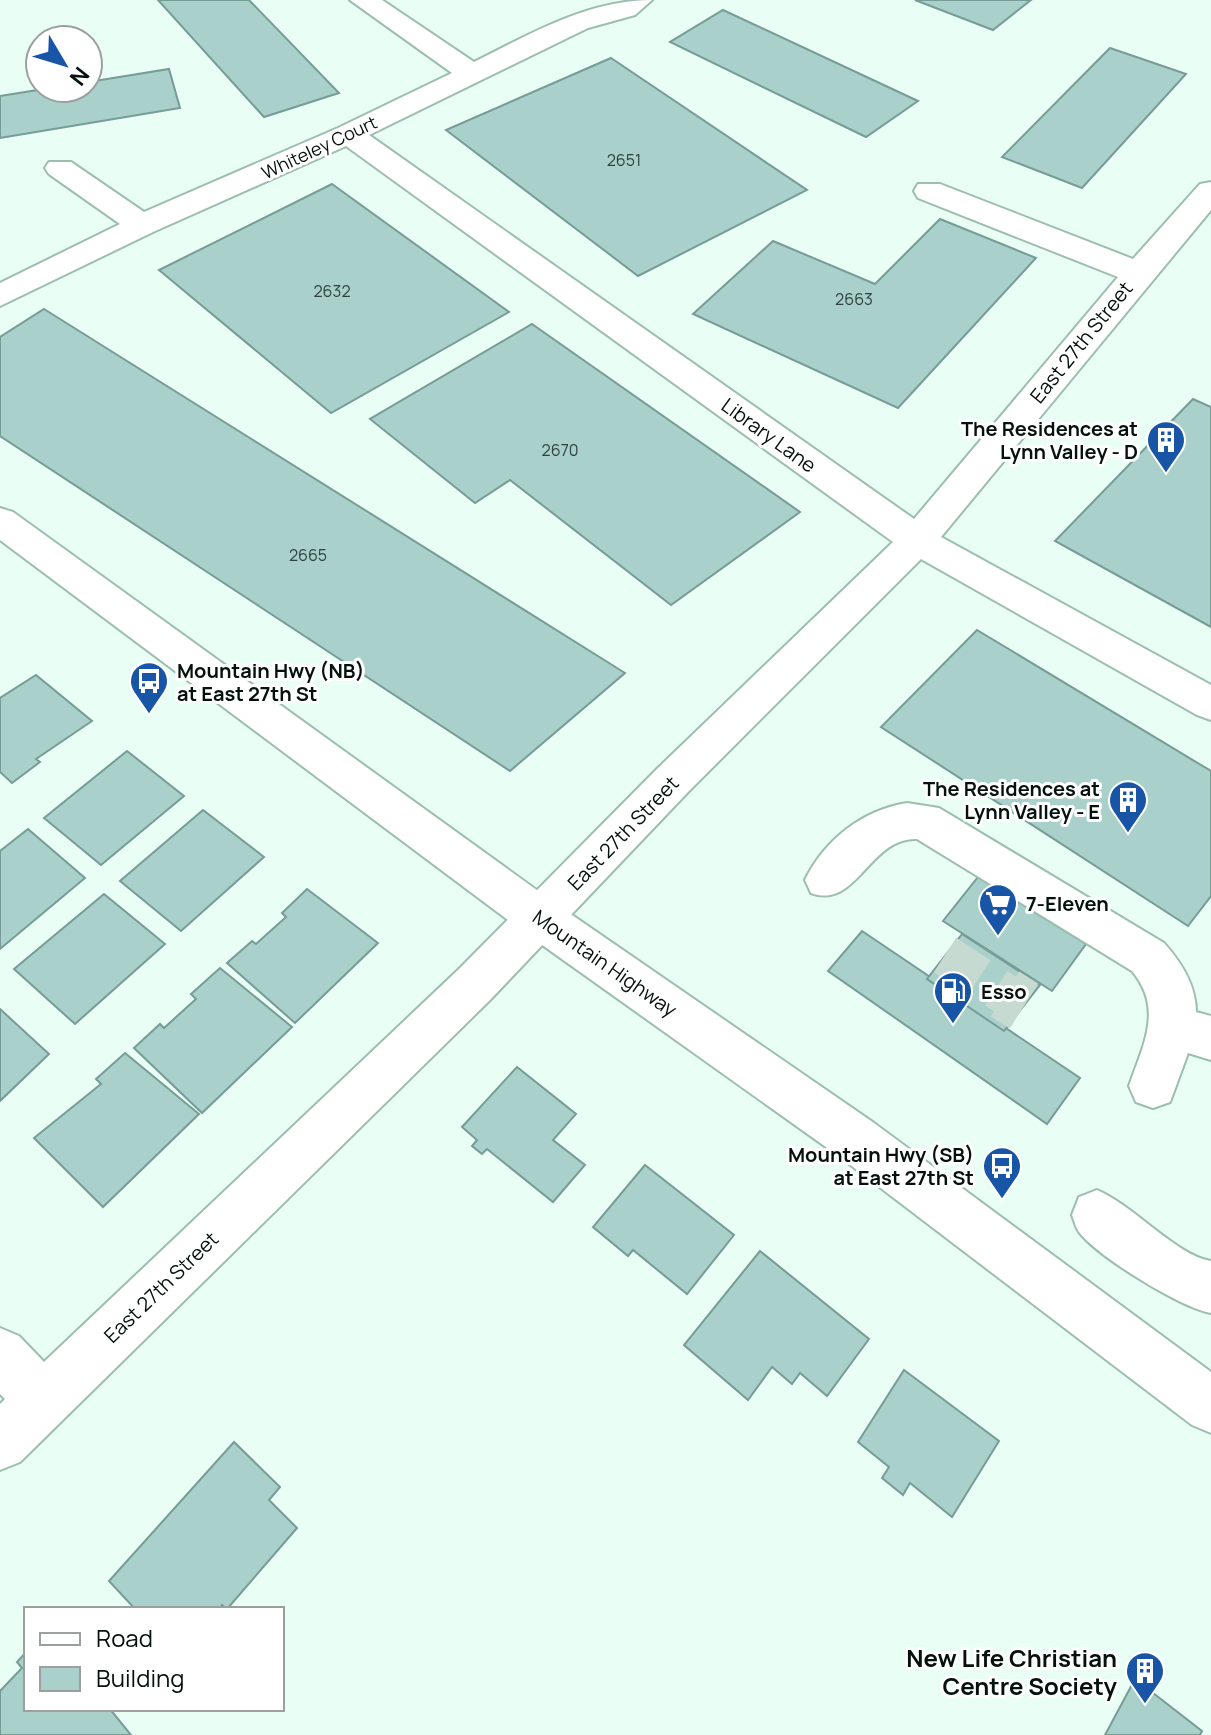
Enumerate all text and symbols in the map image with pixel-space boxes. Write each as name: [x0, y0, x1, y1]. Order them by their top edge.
north arrow: [24, 24, 104, 104]
text: N: [63, 61, 96, 92]
street label: Whiteley Court: [257, 110, 381, 184]
house number: 2651: [607, 149, 641, 171]
street label: East 27th Street: [1024, 276, 1138, 408]
house number: 2632: [313, 280, 351, 302]
house number: 2663: [835, 288, 873, 310]
street label: Library Lane: [716, 391, 822, 479]
place label: The Residences at Lynn Valley - D: [961, 415, 1138, 465]
building icon: The Residences at Lynn Valley - D: [1145, 419, 1187, 474]
house number: 2670: [542, 439, 578, 461]
house number: 2665: [289, 544, 327, 566]
place label: Mountain Hwy (NB) at East 27th St: [177, 657, 364, 707]
bus stop icon: Mountain Hwy (NB) at East 27th St: [128, 660, 170, 715]
street label: East 27th Street: [562, 770, 684, 896]
place label: The Residences at Lynn Valley - E: [923, 775, 1100, 825]
building icon: The Residences at Lynn Valley - E: [1107, 779, 1149, 834]
supermarket icon: 7-Eleven: [977, 882, 1019, 937]
place label: 7-Eleven: [1026, 890, 1109, 917]
street label: Mountain Highway: [528, 903, 683, 1023]
fuel station icon: Esso: [932, 970, 974, 1025]
place label: Esso: [981, 978, 1027, 1005]
place label: Mountain Hwy (SB) at East 27th St: [788, 1141, 974, 1191]
bus stop icon: Mountain Hwy (SB) at East 27th St: [981, 1145, 1023, 1200]
street label: East 27th Street: [98, 1226, 224, 1348]
legend: [24, 1607, 284, 1711]
text: Road: [96, 1621, 153, 1654]
place label: New Life Christian Centre Society: [906, 1641, 1118, 1702]
building icon: New Life Christian Centre Society: [1124, 1650, 1166, 1705]
text: Building: [96, 1661, 184, 1694]

